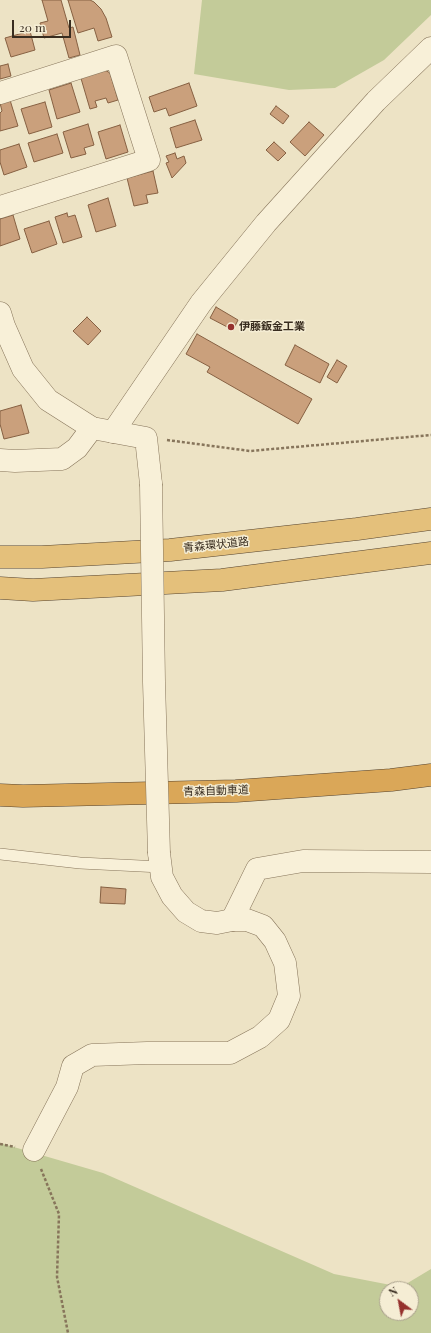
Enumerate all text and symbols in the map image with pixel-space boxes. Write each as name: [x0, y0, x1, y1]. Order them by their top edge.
scale bar: [14, 12, 73, 38]
text: 20 m: [19, 19, 46, 35]
place label: 伊藤鈑金工業: [239, 320, 305, 334]
marker: 伊藤鈑金工業: [226, 322, 236, 332]
street label: 青森環状道路: [182, 535, 250, 555]
street label: 青森自動車道: [183, 783, 249, 799]
north arrow: [379, 1281, 419, 1321]
text: N: [386, 1283, 400, 1300]

